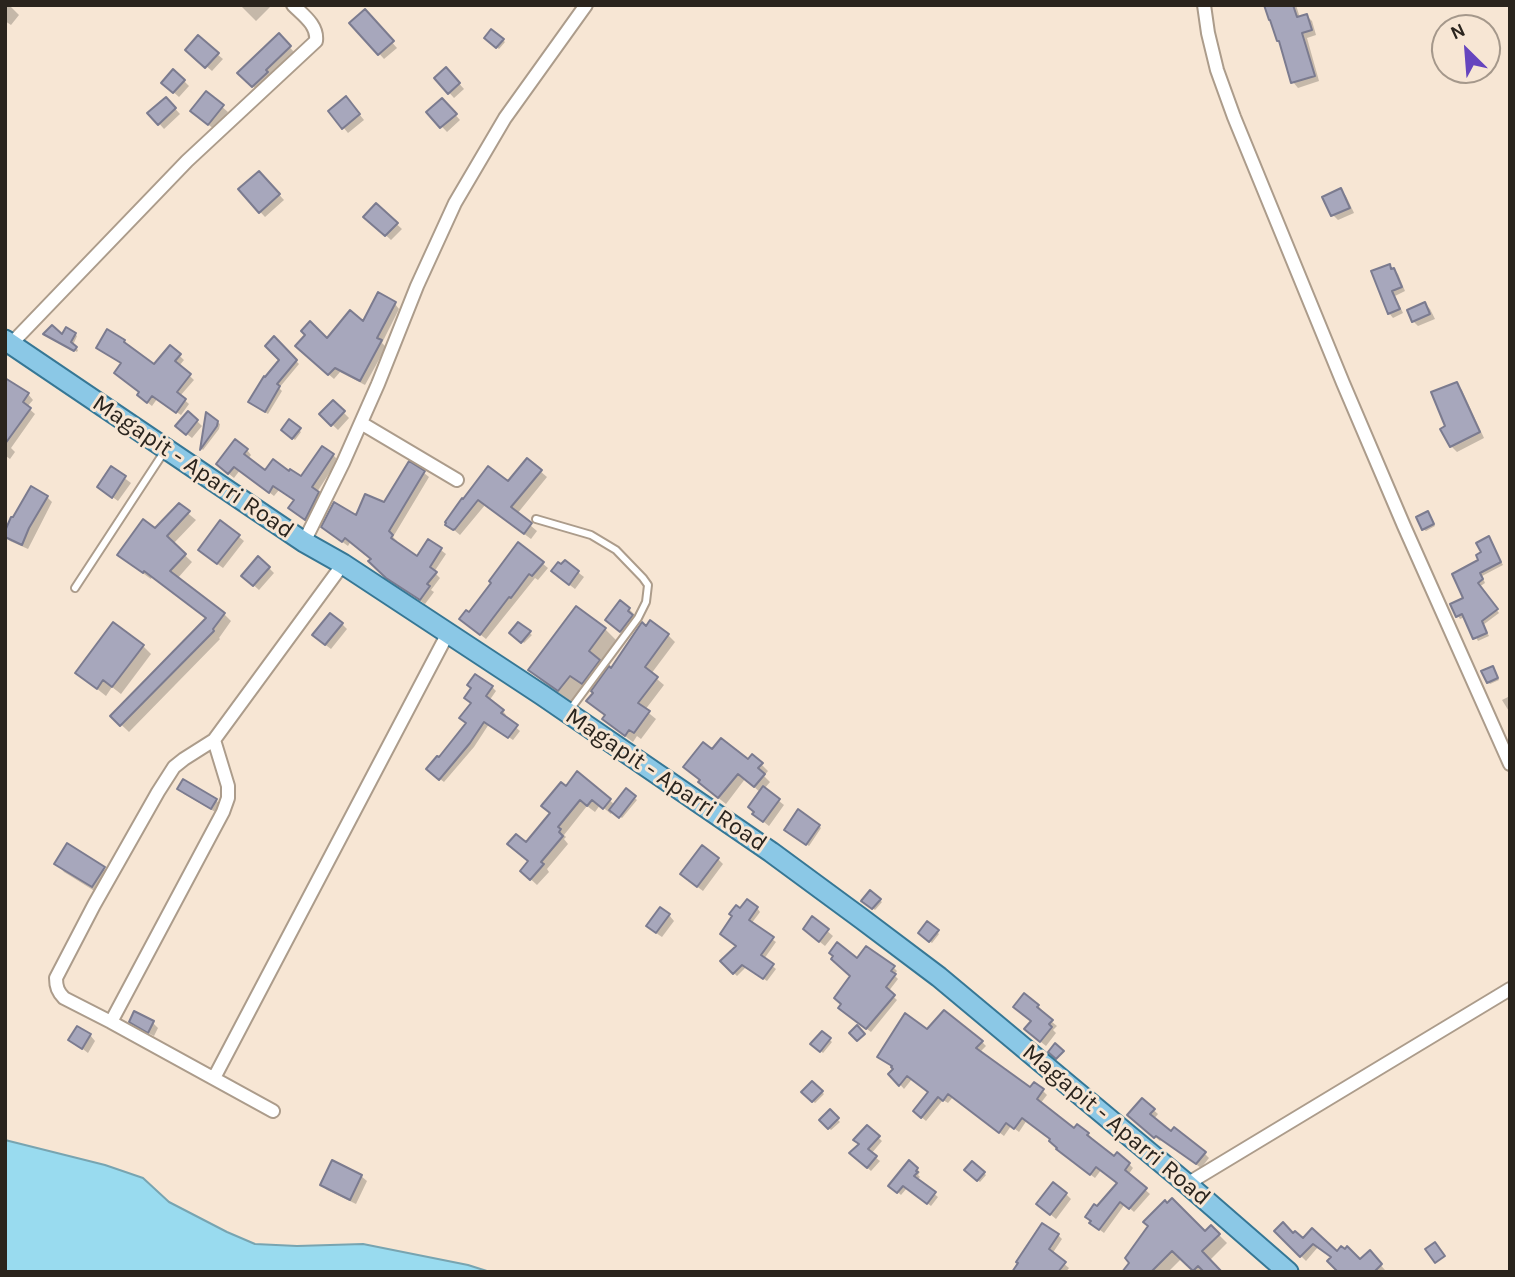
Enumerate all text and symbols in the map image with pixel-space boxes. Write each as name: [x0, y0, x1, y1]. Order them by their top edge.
north arrow: [1431, 14, 1501, 84]
text: N: [1447, 19, 1469, 45]
street label: Magapit - Aparri Road: [87, 389, 299, 545]
street label: Magapit - Aparri Road: [560, 702, 772, 858]
street label: Magapit - Aparri Road: [1016, 1038, 1216, 1212]

